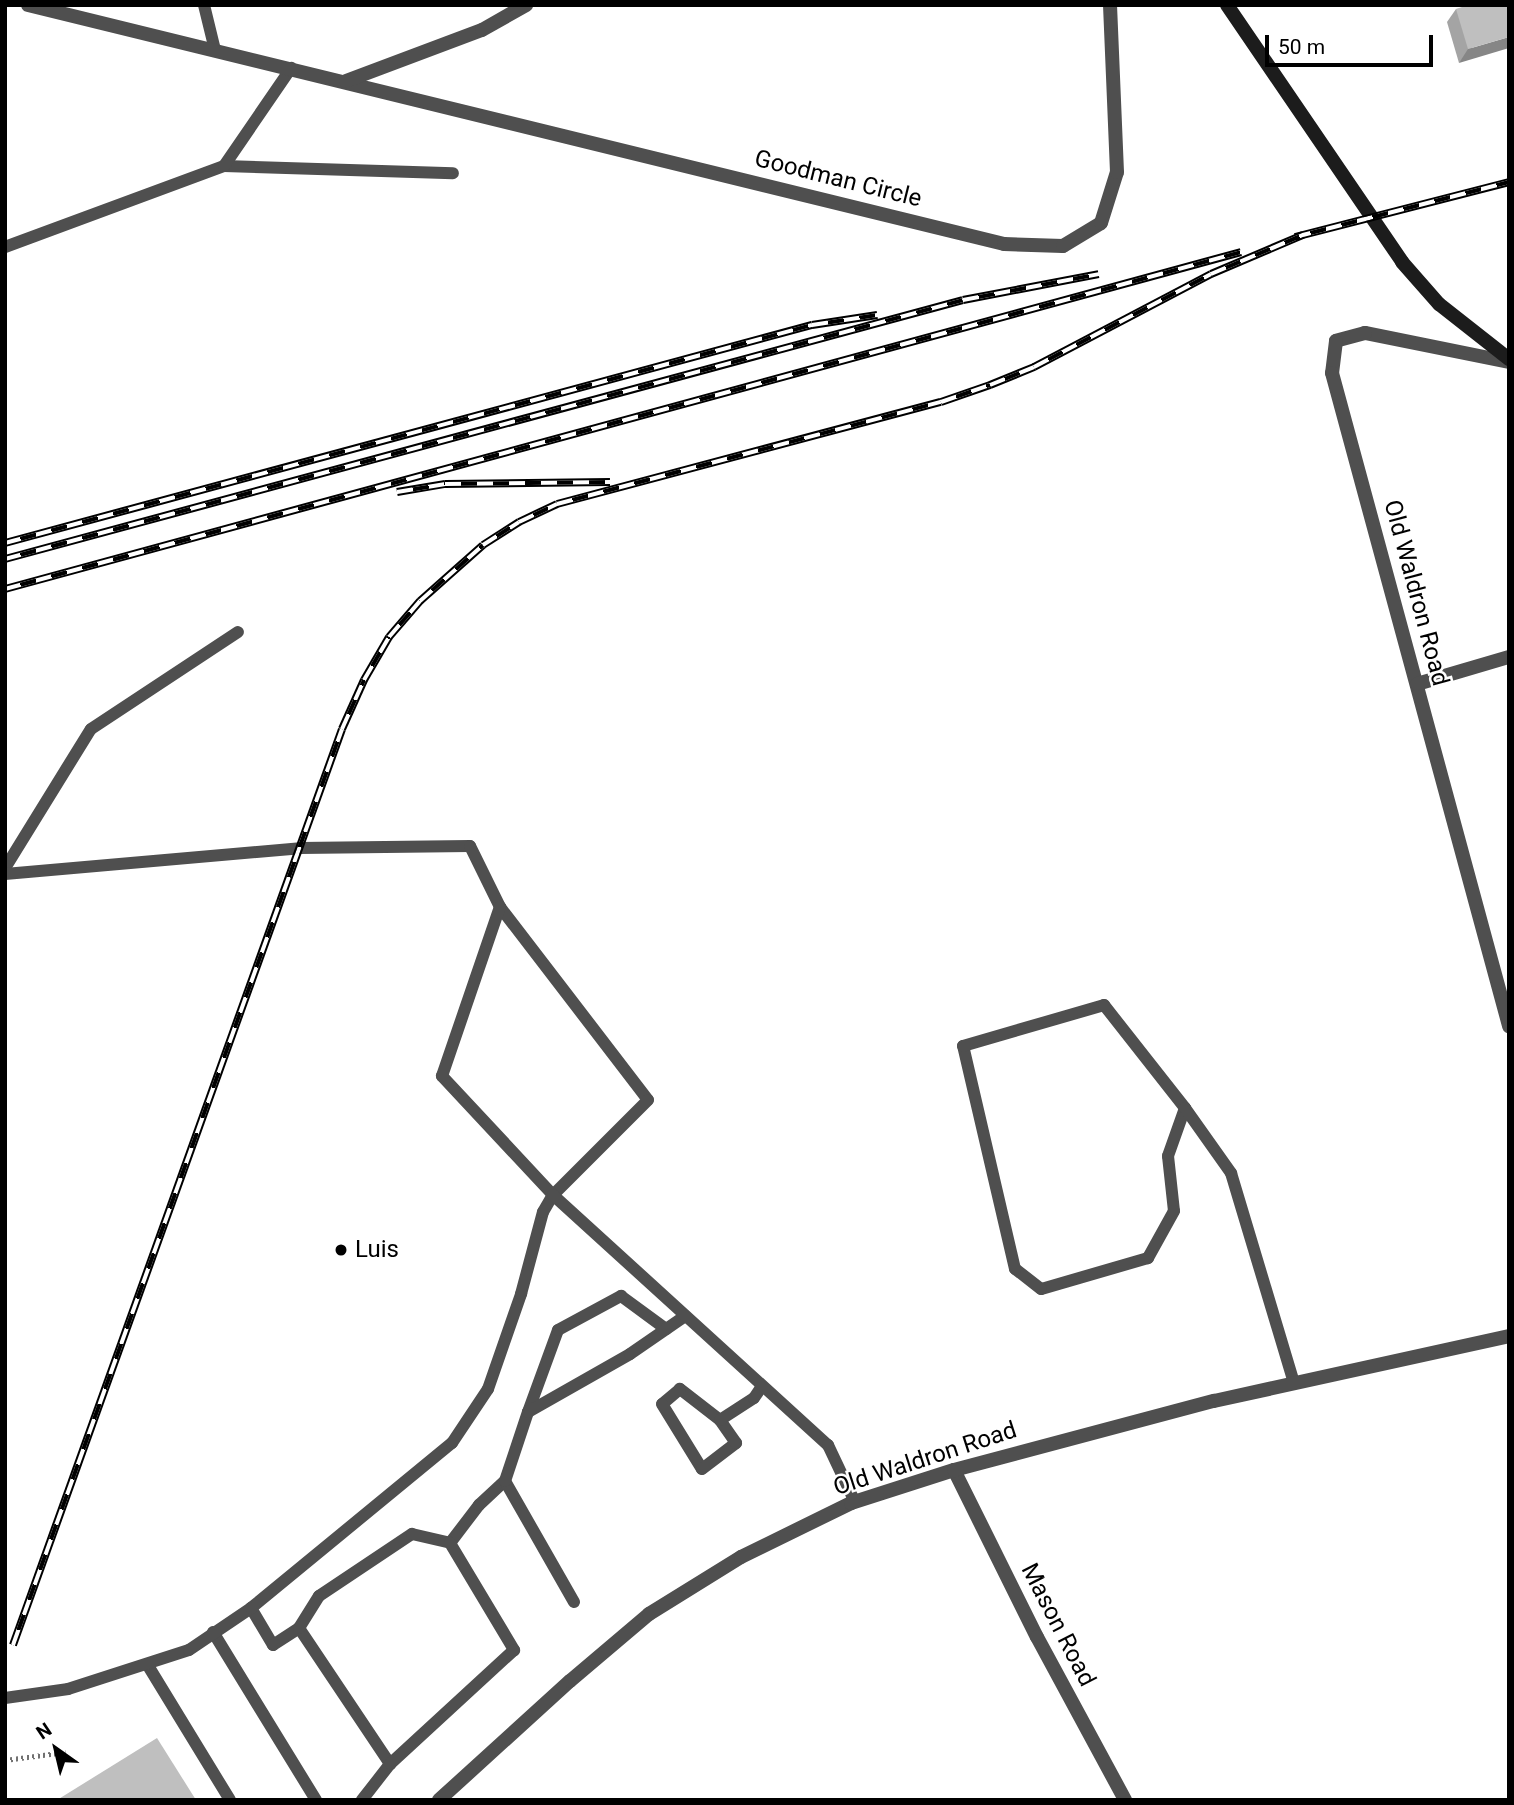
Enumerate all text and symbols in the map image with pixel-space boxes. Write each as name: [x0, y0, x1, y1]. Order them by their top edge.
scale bar: [1269, 21, 1437, 65]
text: 50 m: [1278, 35, 1325, 59]
street label: Goodman Circle: [752, 144, 924, 214]
street label: Old Waldron Road: [1377, 497, 1455, 689]
place label: Luis: [355, 1236, 399, 1264]
marker: Luis: [333, 1242, 349, 1258]
street label: Old Waldron Road: [830, 1416, 1020, 1502]
street label: Mason Road: [1015, 1559, 1101, 1691]
north arrow: [21, 1714, 91, 1784]
text: N: [32, 1718, 56, 1744]

